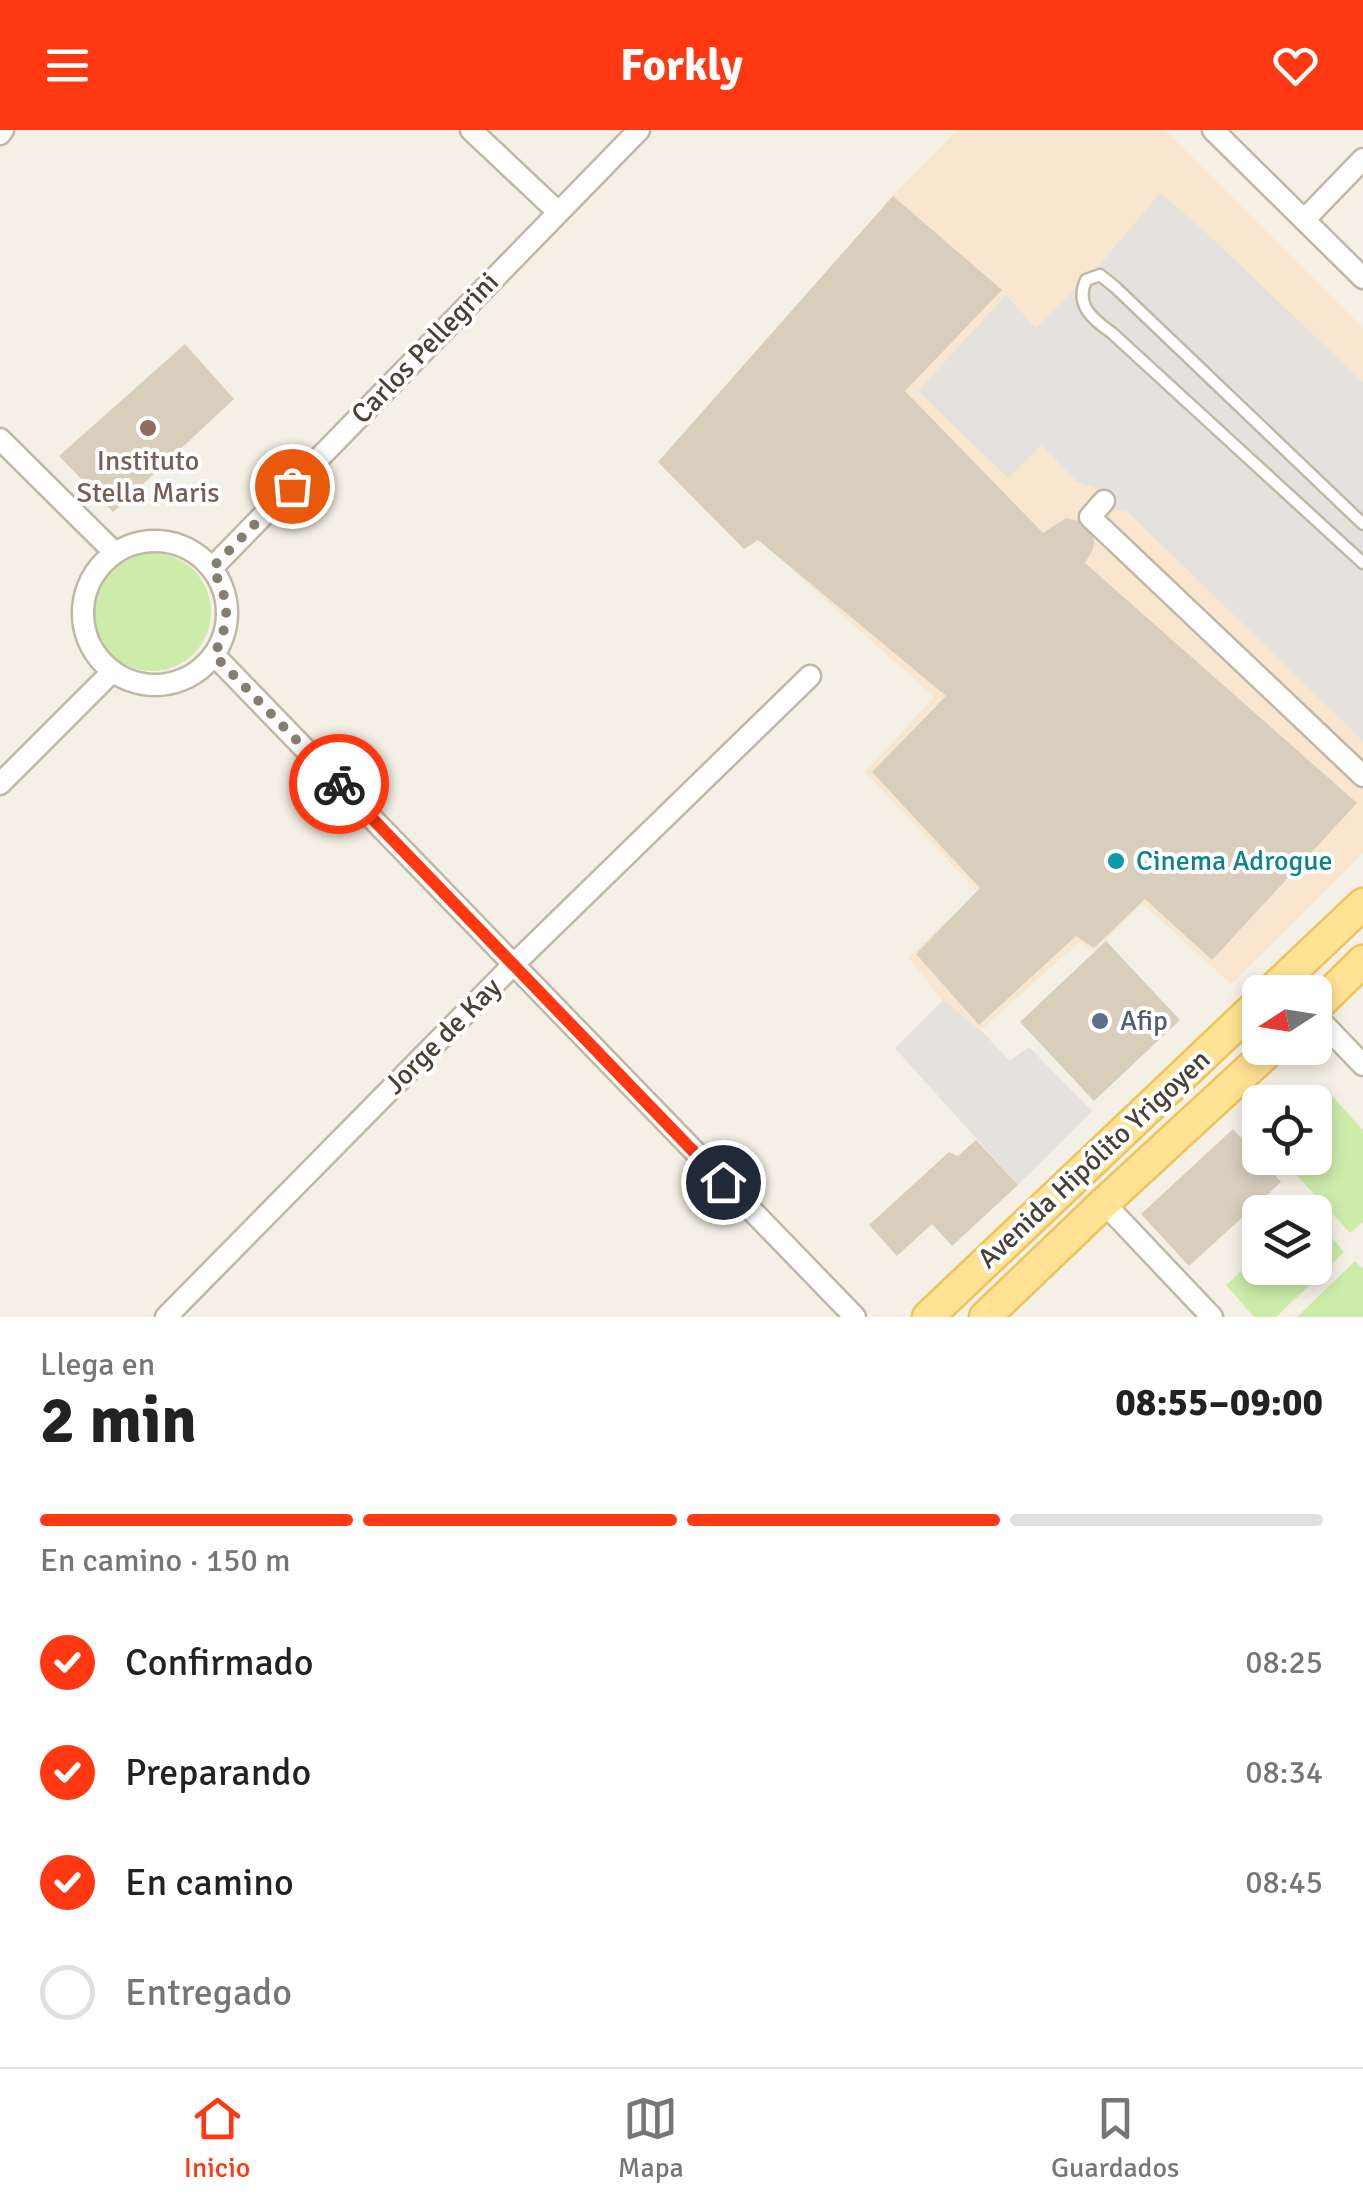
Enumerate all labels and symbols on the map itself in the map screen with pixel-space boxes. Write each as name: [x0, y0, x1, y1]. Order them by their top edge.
street label: Carlos Pellegrini: [344, 265, 506, 431]
marker: Instituto Stella Maris: [137, 417, 159, 439]
place label: Instituto Stella Maris: [76, 444, 220, 510]
pin: [250, 444, 335, 529]
courier: [289, 734, 389, 834]
place label: Cinema Adrogue: [1136, 844, 1333, 878]
marker: Cinema Adrogue: [1105, 850, 1127, 872]
street label: Jorge de Kay: [378, 971, 508, 1101]
north arrow: [1242, 975, 1332, 1065]
place label: Afip: [1120, 1004, 1168, 1038]
marker: Afip: [1089, 1010, 1111, 1032]
street label: Avenida Hipólito Yrigoyen: [971, 1042, 1217, 1276]
pin: [681, 1140, 766, 1225]

